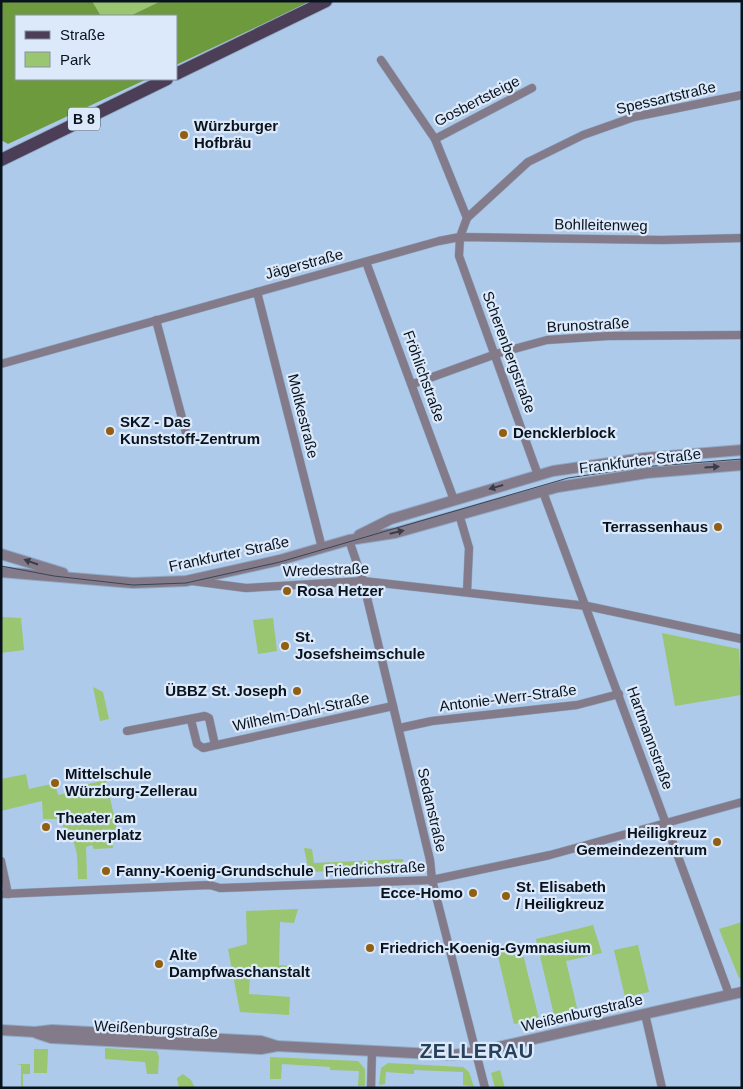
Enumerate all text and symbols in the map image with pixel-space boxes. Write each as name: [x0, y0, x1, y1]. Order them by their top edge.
legend: [15, 15, 178, 80]
text: Straße: [60, 26, 105, 43]
text: Park: [60, 51, 91, 68]
street label: Gosbertsteige: [431, 72, 522, 129]
street label: Spessartstraße: [614, 78, 717, 117]
road number: B 8: [68, 108, 100, 130]
place label: Würzburger Hofbräu: [194, 117, 278, 151]
marker: Würzburger Hofbräu: [178, 129, 190, 141]
street label: Bohlleitenweg: [554, 215, 648, 234]
street label: Jägerstraße: [263, 245, 345, 282]
street label: Scherenbergstraße: [480, 289, 539, 415]
street label: Brunostraße: [546, 314, 630, 335]
street label: Fröhlichstraße: [400, 328, 449, 424]
street label: Moltkestraße: [285, 372, 322, 460]
place label: SKZ - Das Kunststoff-Zentrum: [120, 413, 260, 447]
place label: Dencklerblock: [513, 424, 616, 441]
marker: SKZ - Das Kunststoff-Zentrum: [104, 425, 116, 437]
marker: Dencklerblock: [497, 427, 509, 439]
street label: Frankfurter Straße: [578, 445, 702, 476]
one-way arrow: [704, 463, 720, 471]
one-way arrow: [489, 484, 504, 492]
place label: Terrassenhaus: [602, 518, 708, 535]
marker: Terrassenhaus: [712, 521, 724, 533]
one-way arrow: [389, 528, 404, 536]
street label: Frankfurter Straße: [167, 532, 291, 575]
one-way arrow: [23, 558, 38, 565]
street label: Wredestraße: [283, 559, 369, 580]
place label: Rosa Hetzer: [297, 582, 384, 599]
marker: Rosa Hetzer: [281, 585, 293, 597]
place label: St. Josefsheimschule: [295, 628, 425, 662]
marker: St. Josefsheimschule: [279, 640, 291, 652]
street label: Antonie-Werr-Straße: [438, 681, 578, 714]
place label: ÜBBZ St. Joseph: [165, 682, 287, 699]
street label: Hartmannstraße: [624, 684, 677, 792]
marker: ÜBBZ St. Joseph: [291, 685, 303, 697]
street label: Wilhelm-Dahl-Straße: [231, 689, 371, 734]
place label: Mittelschule Würzburg-Zellerau: [65, 765, 198, 799]
street label: Sedanstraße: [415, 766, 450, 854]
marker: Mittelschule Würzburg-Zellerau: [49, 777, 61, 789]
place label: Theater am Neunerplatz: [56, 809, 142, 843]
marker: Theater am Neunerplatz: [40, 821, 52, 833]
place label: Heiligkreuz Gemeindezentrum: [576, 824, 707, 858]
marker: Heiligkreuz Gemeindezentrum: [711, 836, 723, 848]
street label: Friedrichstraße: [324, 857, 426, 880]
place label: Fanny-Koenig-Grundschule: [116, 862, 314, 879]
marker: Fanny-Koenig-Grundschule: [100, 865, 112, 877]
place label: St. Elisabeth / Heiligkreuz: [516, 878, 606, 912]
place label: Ecce-Homo: [380, 884, 463, 901]
marker: Ecce-Homo: [467, 887, 479, 899]
marker: St. Elisabeth / Heiligkreuz: [500, 890, 512, 902]
place label: Friedrich-Koenig-Gymnasium: [380, 939, 591, 956]
marker: Friedrich-Koenig-Gymnasium: [364, 942, 376, 954]
place label: Alte Dampfwaschanstalt: [169, 946, 310, 980]
marker: Alte Dampfwaschanstalt: [153, 958, 165, 970]
street label: Weißenburgstraße: [520, 990, 644, 1035]
street label: Weißenburgstraße: [94, 1017, 218, 1040]
district label: ZELLERAU: [420, 1040, 534, 1062]

